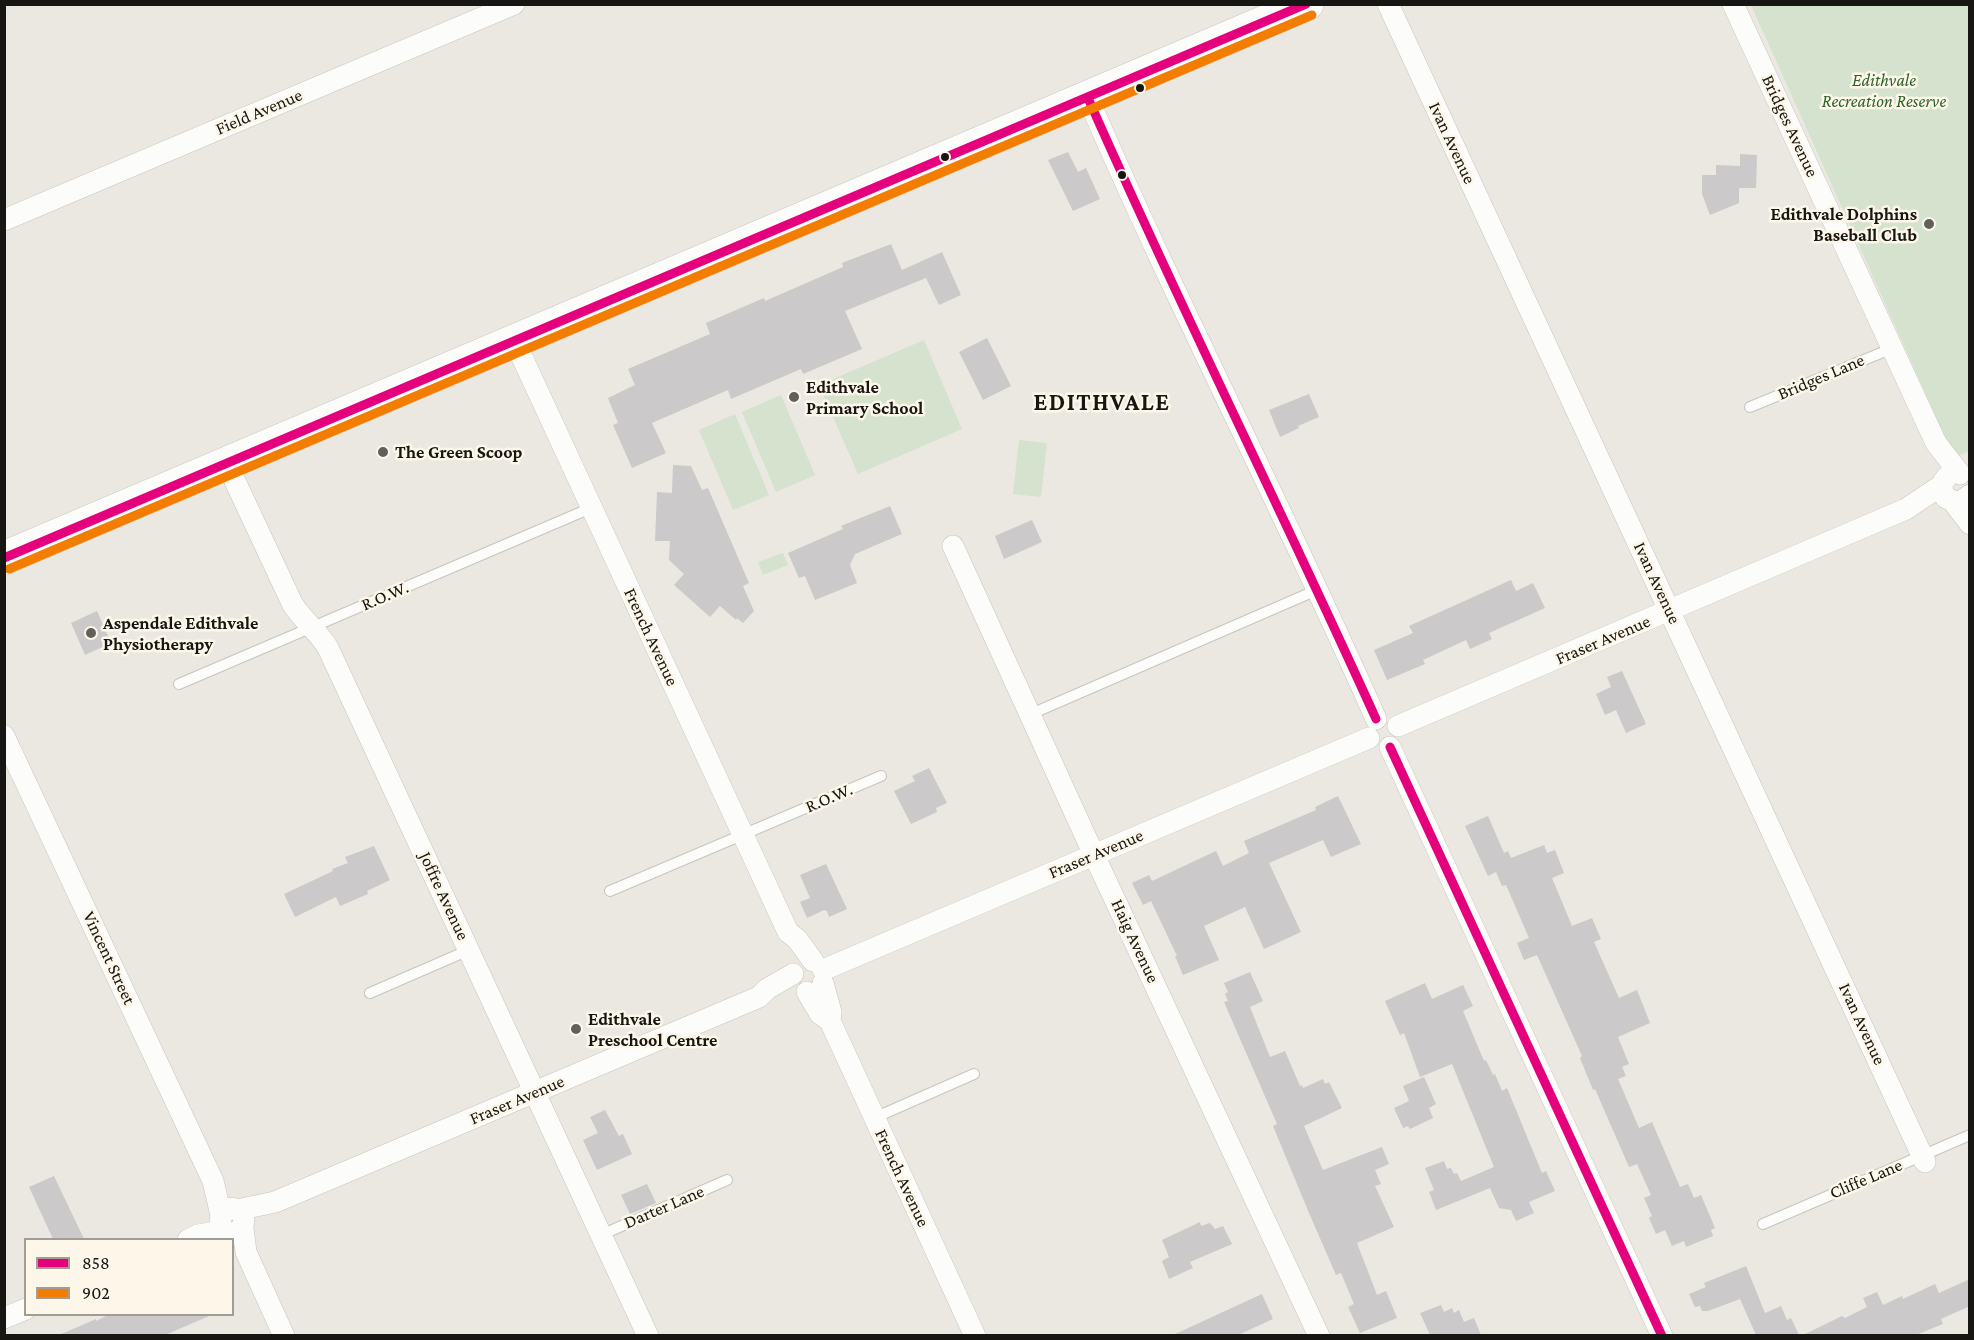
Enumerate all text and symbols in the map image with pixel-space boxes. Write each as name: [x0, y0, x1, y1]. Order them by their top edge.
park label: Edithvale Recreation Reserve: [1822, 69, 1946, 112]
street label: Bridges Avenue: [1757, 71, 1823, 181]
unlabelled marker: [1134, 82, 1146, 94]
street label: Field Avenue: [212, 84, 306, 140]
street label: Ivan Avenue: [1424, 99, 1480, 187]
unlabelled marker: [939, 151, 951, 163]
unlabelled marker: [1116, 169, 1128, 181]
place label: Edithvale Dolphins Baseball Club: [1770, 203, 1917, 246]
marker: Edithvale Dolphins Baseball Club: [1922, 217, 1936, 231]
street label: Bridges Lane: [1774, 349, 1868, 405]
place label: Edithvale Primary School: [806, 376, 923, 418]
district label: EDITHVALE: [1034, 389, 1170, 417]
marker: Edithvale Primary School: [787, 390, 801, 404]
place label: The Green Scoop: [395, 441, 522, 463]
marker: The Green Scoop: [376, 445, 390, 459]
street label: Ivan Avenue: [1629, 539, 1685, 627]
street label: R.O.W.: [358, 576, 412, 616]
street label: French Avenue: [619, 584, 683, 690]
street label: Fraser Avenue: [1552, 610, 1654, 670]
place label: Aspendale Edithvale Physiotherapy: [103, 612, 258, 654]
marker: Aspendale Edithvale Physiotherapy: [84, 626, 98, 640]
street label: R.O.W.: [802, 778, 856, 818]
street label: Fraser Avenue: [1045, 824, 1147, 884]
street label: Joffre Avenue: [414, 848, 474, 944]
street label: Haig Avenue: [1106, 896, 1164, 986]
street label: Vincent Street: [78, 908, 140, 1008]
street label: Ivan Avenue: [1834, 980, 1890, 1068]
place label: Edithvale Preschool Centre: [588, 1008, 717, 1050]
marker: Edithvale Preschool Centre: [569, 1022, 583, 1036]
street label: Fraser Avenue: [466, 1070, 568, 1130]
street label: French Avenue: [870, 1125, 934, 1231]
street label: Cliffe Lane: [1826, 1154, 1906, 1204]
street label: Darter Lane: [621, 1180, 707, 1234]
legend: [24, 1238, 234, 1316]
text: 858: [82, 1253, 110, 1273]
text: 902: [82, 1283, 110, 1303]

